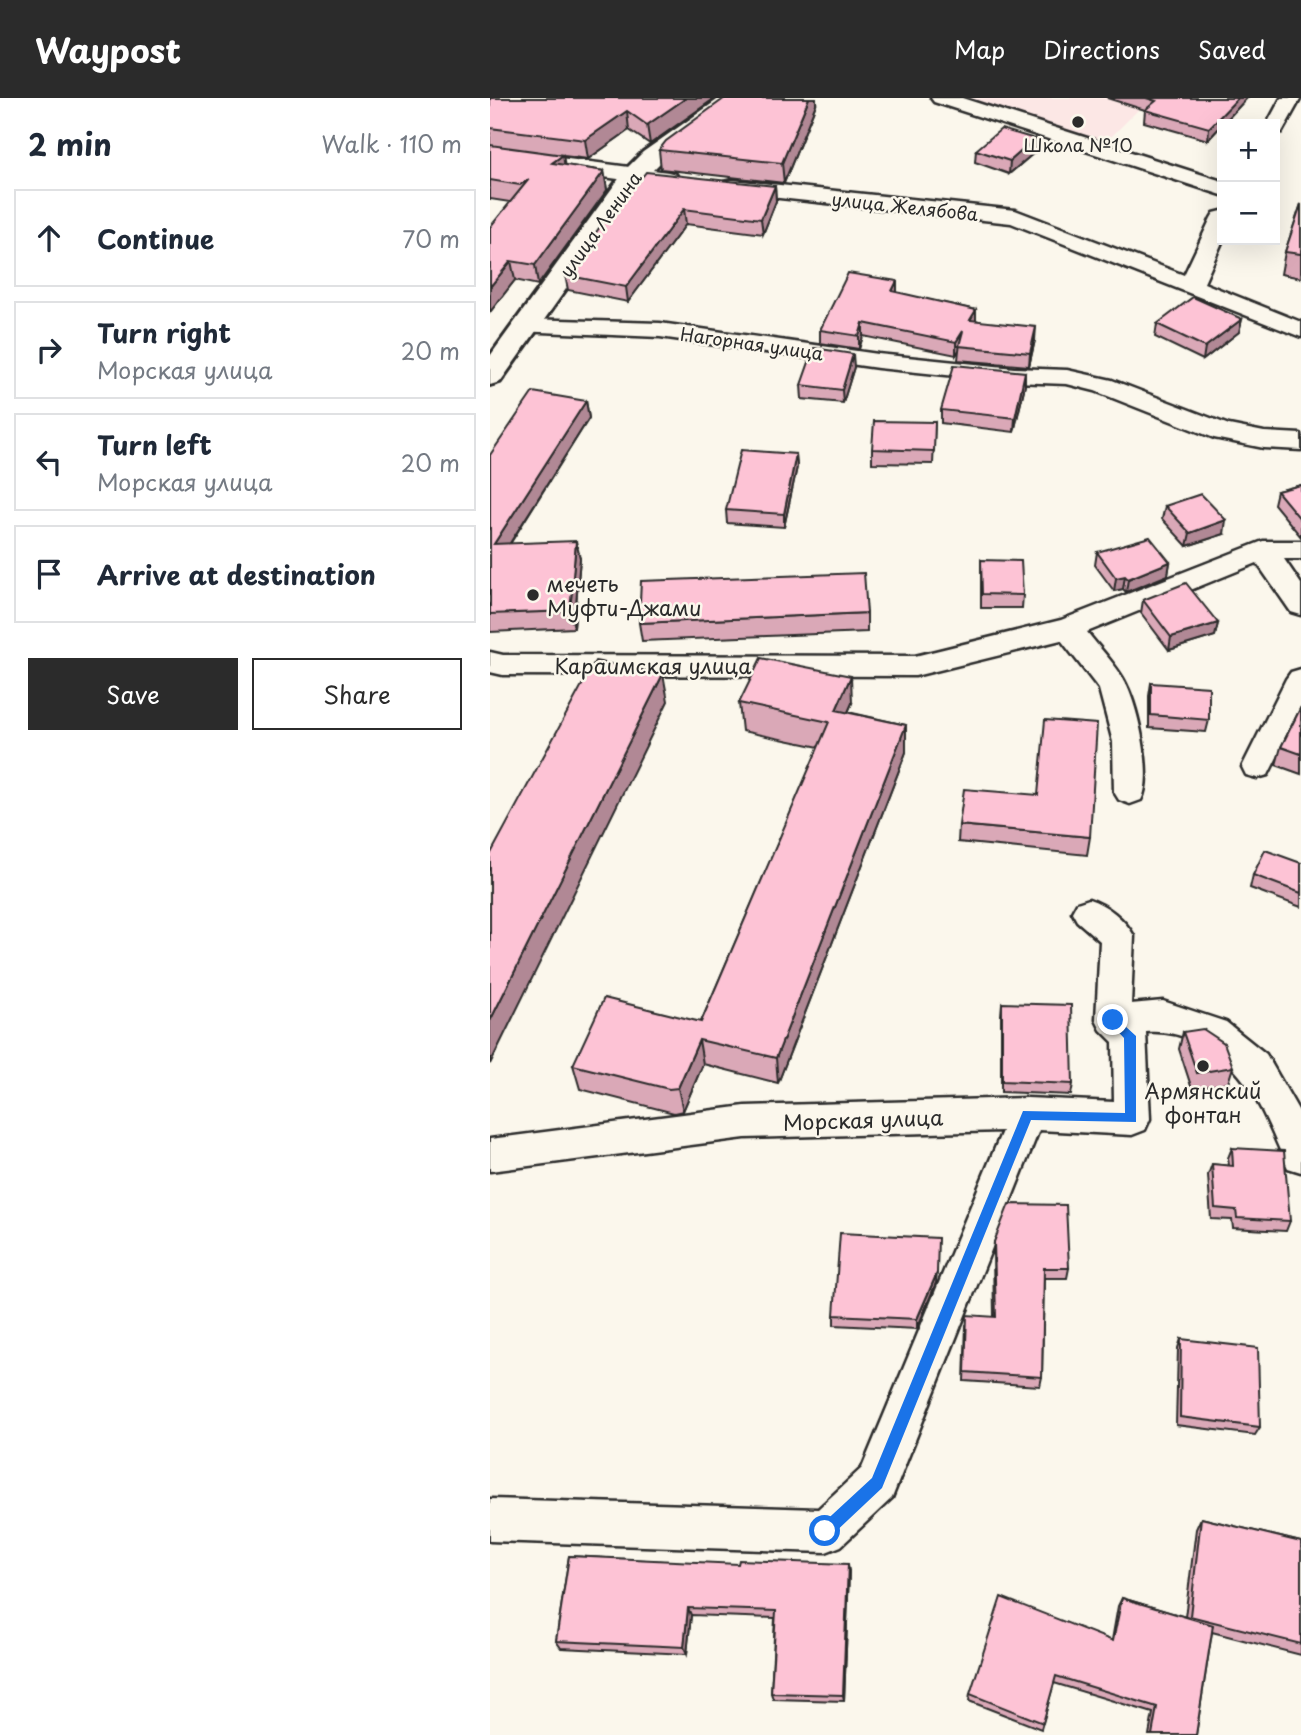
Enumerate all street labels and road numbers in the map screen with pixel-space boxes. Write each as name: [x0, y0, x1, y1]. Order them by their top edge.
street label: улица Ленина: [552, 165, 648, 282]
street label: улица Желябова: [830, 185, 980, 227]
street label: Нагорная улица: [679, 320, 826, 366]
street label: Караимская улица: [555, 649, 752, 681]
street label: Морская улица: [782, 1100, 944, 1138]

